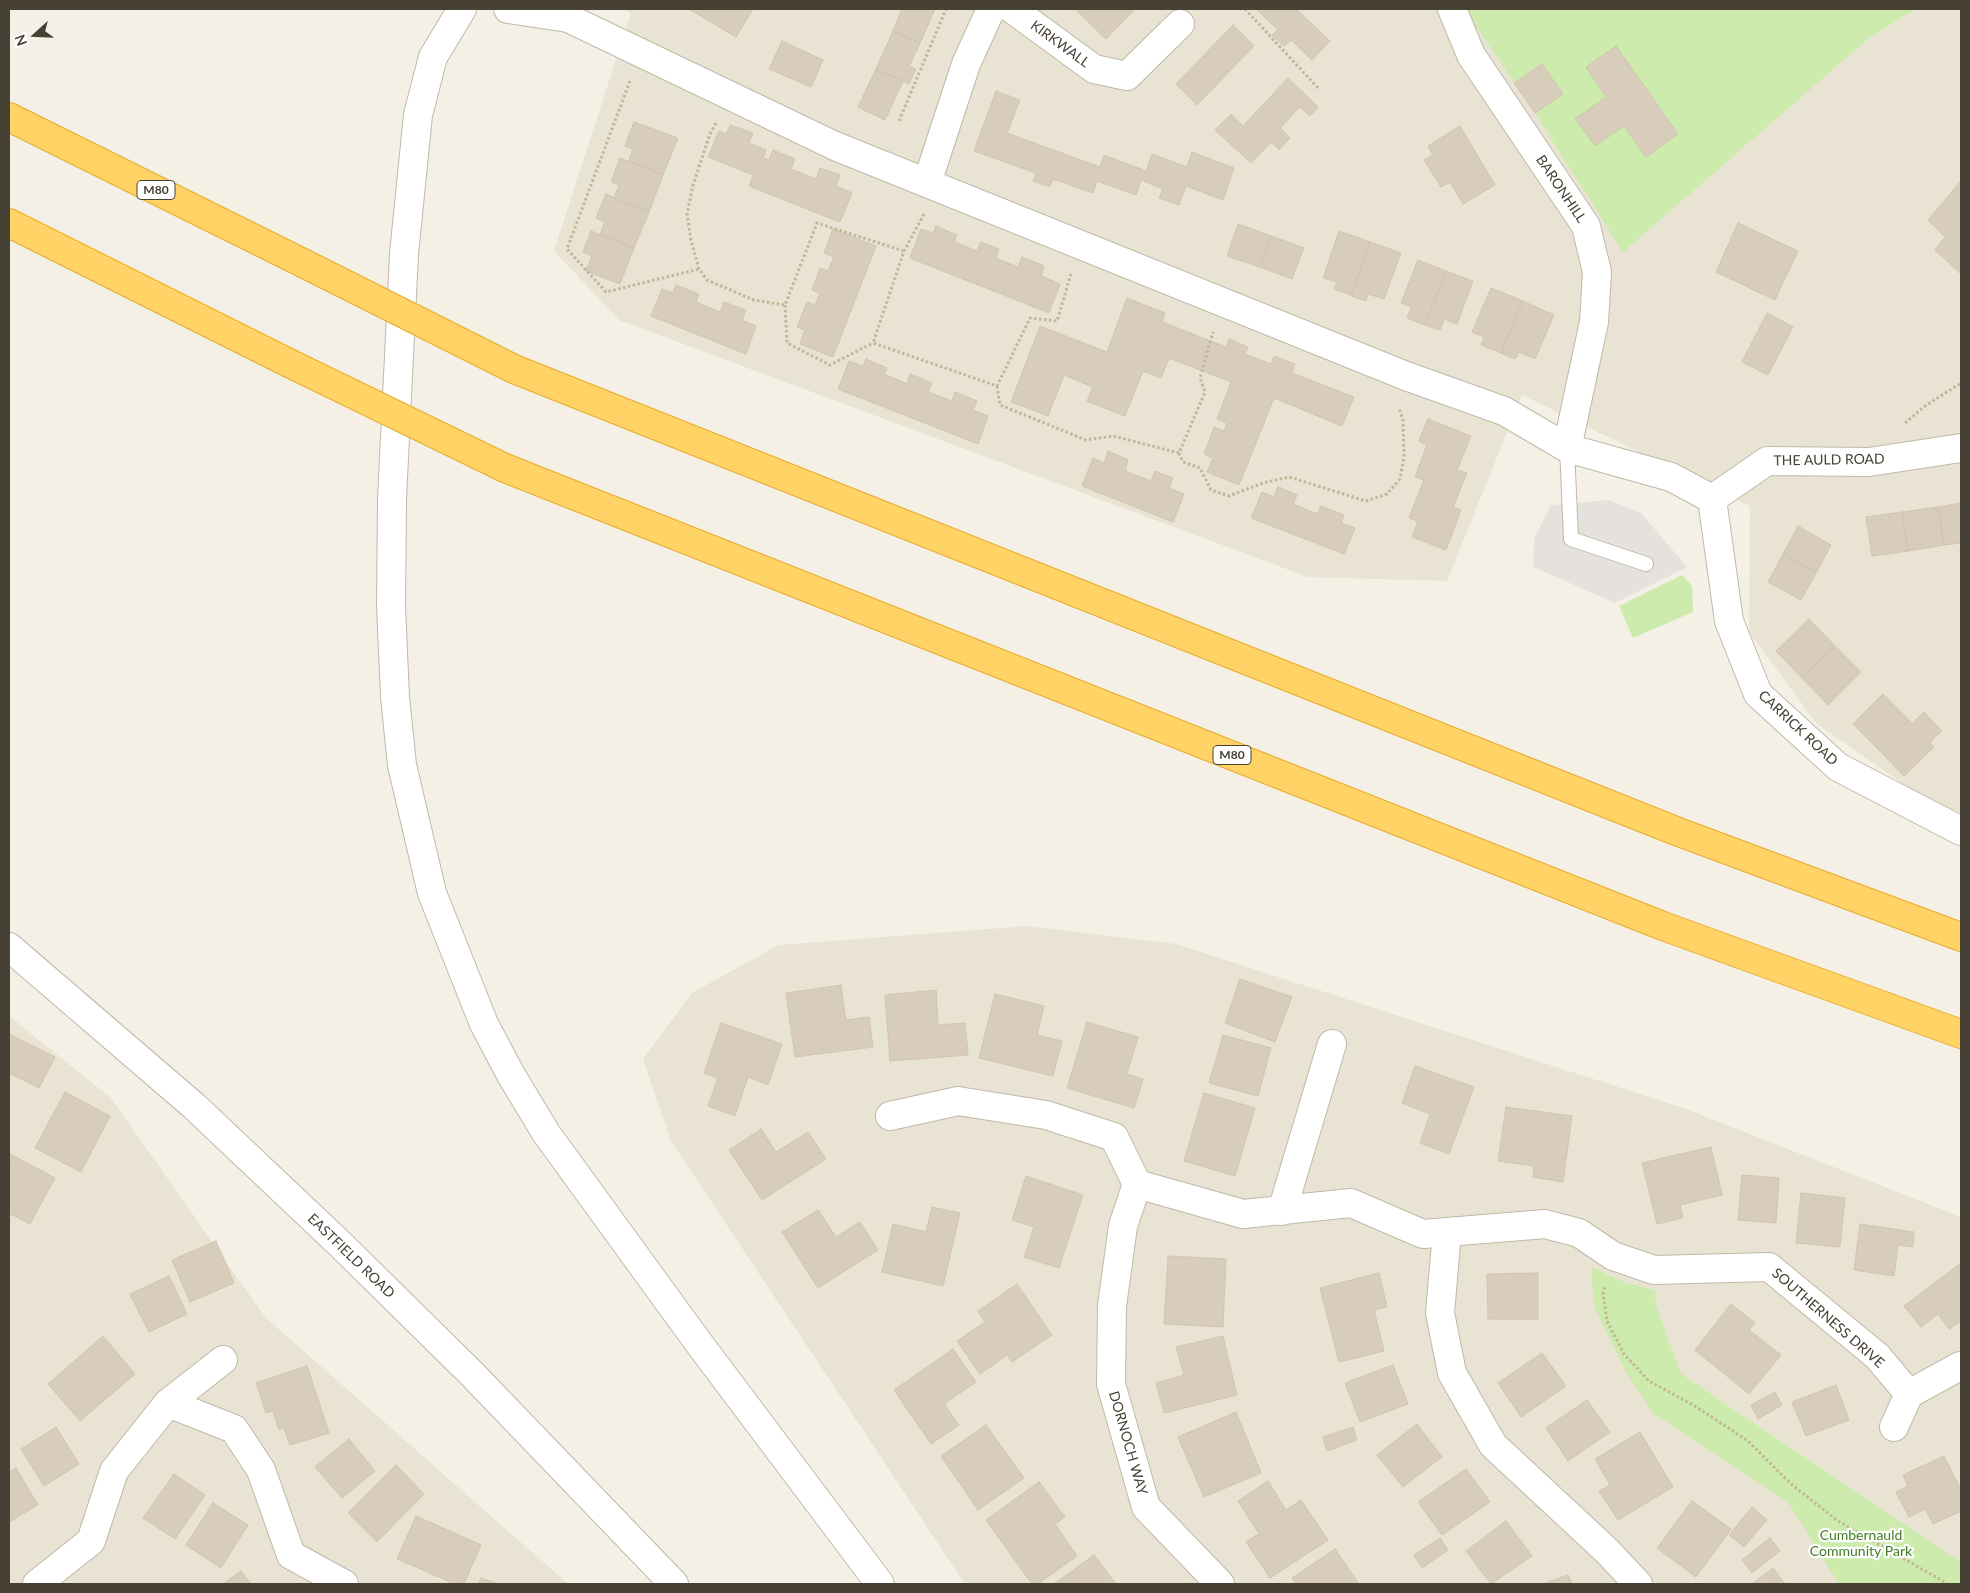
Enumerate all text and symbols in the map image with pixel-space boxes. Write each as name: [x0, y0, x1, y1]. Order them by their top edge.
north arrow: [10, 10, 60, 60]
street label: KIRKWALL: [1027, 17, 1093, 71]
text: N: [11, 32, 30, 48]
street label: BARONHILL: [1532, 152, 1590, 226]
road number: M80: [137, 180, 175, 200]
street label: THE AULD ROAD: [1773, 451, 1885, 469]
street label: CARRICK ROAD: [1755, 687, 1841, 769]
road number: M80: [1213, 746, 1251, 764]
street label: EASTFIELD ROAD: [304, 1210, 398, 1302]
street label: SOUTHERNESS DRIVE: [1768, 1265, 1888, 1371]
street label: DORNOCH WAY: [1105, 1389, 1151, 1497]
park label: Cumbernauld Community Park: [1810, 1527, 1912, 1560]

